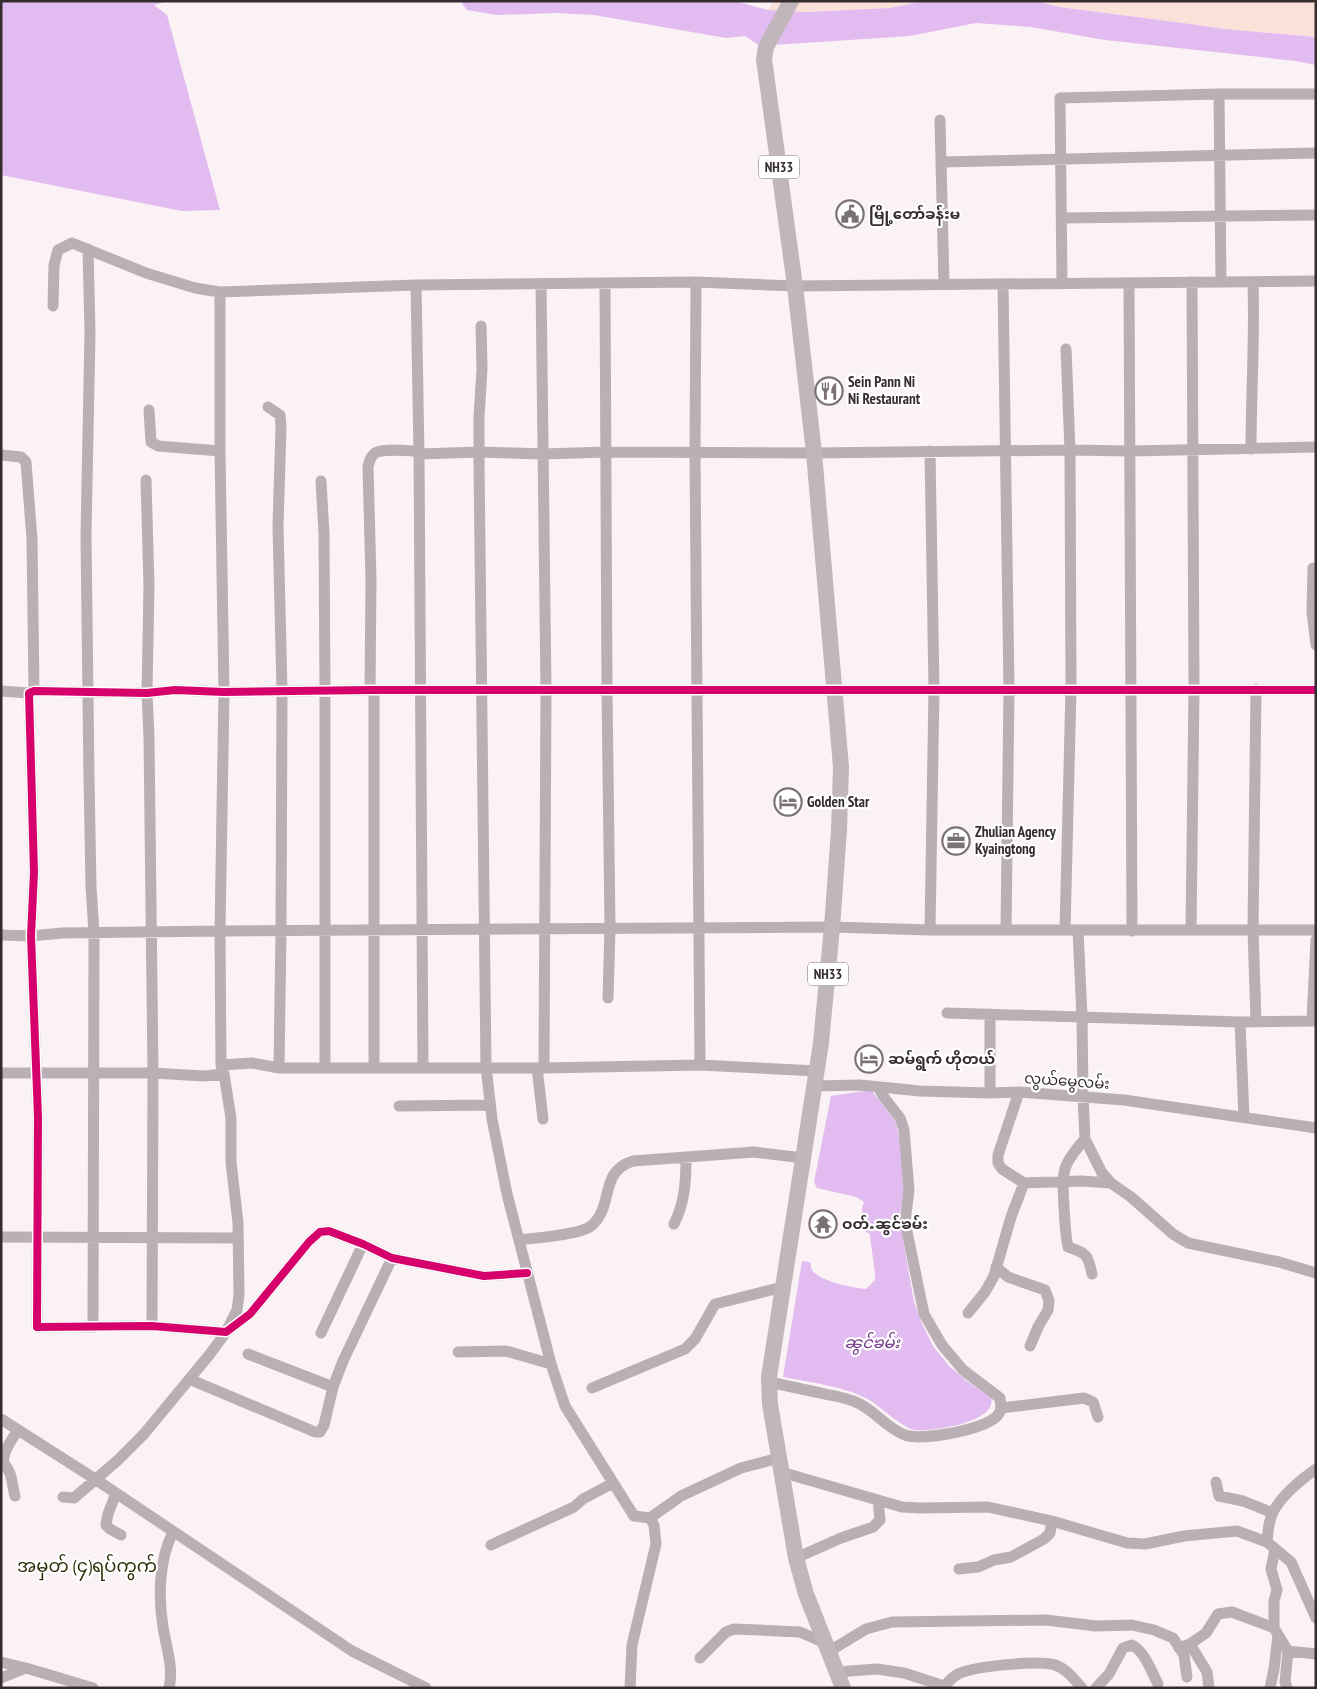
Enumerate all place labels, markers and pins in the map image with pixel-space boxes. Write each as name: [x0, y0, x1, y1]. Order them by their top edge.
public building icon: မြို့တော်ခန်းမ: [835, 199, 865, 229]
place label: မြို့တော်ခန်းမ: [869, 204, 960, 226]
place label: Sein Pann Ni Ni Restaurant: [848, 372, 921, 408]
restaurant icon: Sein Pann Ni Ni Restaurant: [814, 376, 844, 406]
hotel icon: Golden Star: [773, 787, 803, 817]
place label: Golden Star: [807, 792, 870, 811]
place label: Zhulian Agency Kyaingtong: [975, 822, 1057, 858]
office icon: Zhulian Agency Kyaingtong: [941, 826, 971, 856]
hotel icon: ဆမ်ရွက် ဟိုတယ်: [854, 1044, 884, 1074]
place label: ဆမ်ရွက် ဟိုတယ်: [888, 1049, 995, 1071]
temple icon: ဝတ်ႉၼွင်ၶမ်း: [808, 1209, 838, 1239]
place label: ဝတ်ႉၼွင်ၶမ်း: [842, 1214, 928, 1236]

